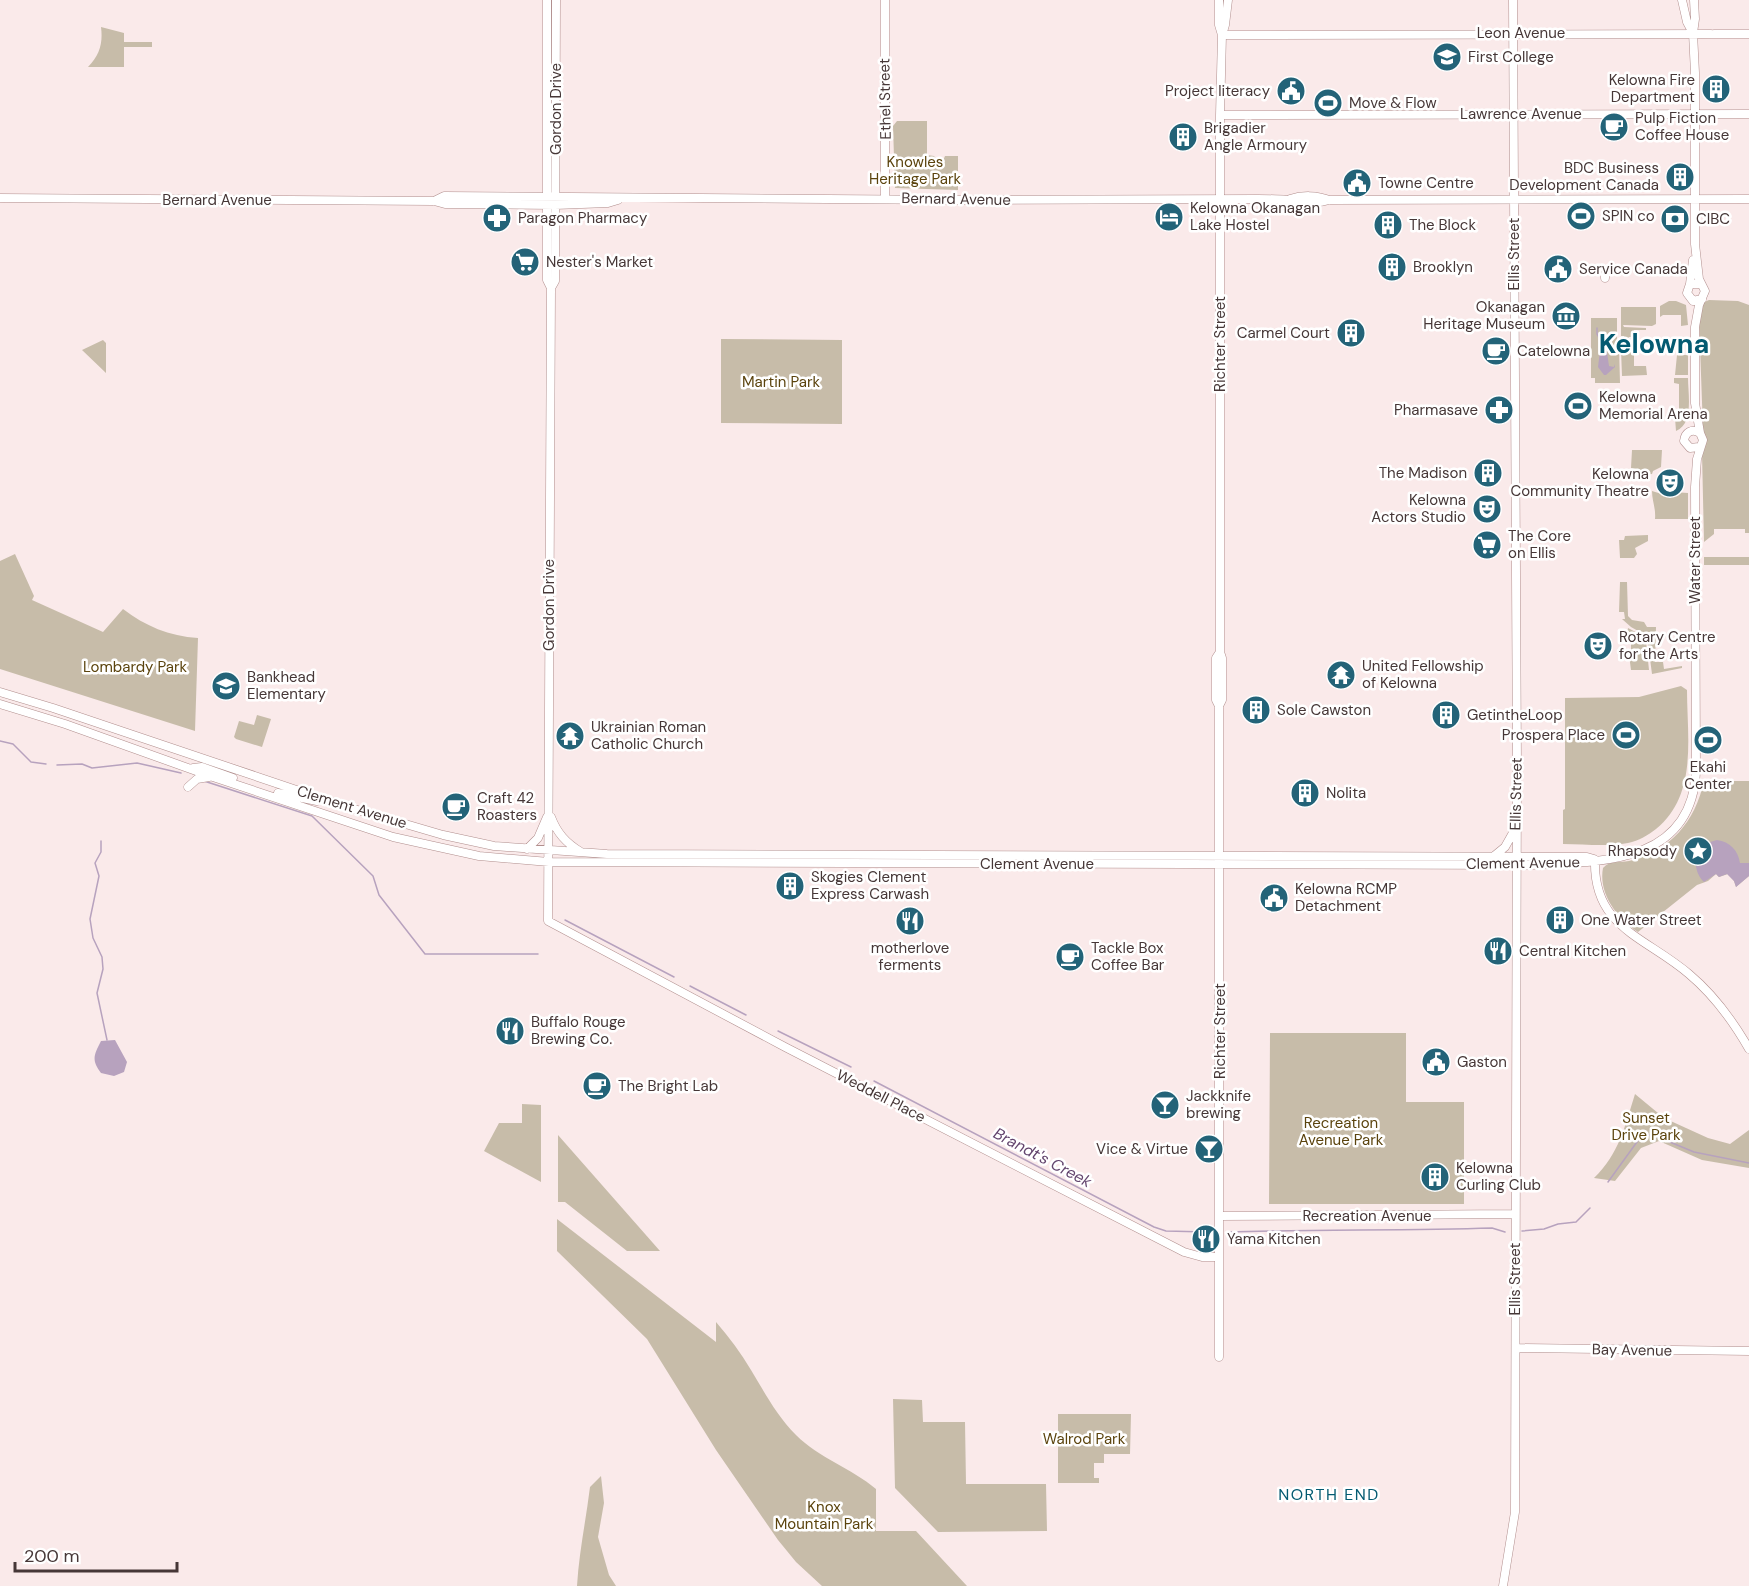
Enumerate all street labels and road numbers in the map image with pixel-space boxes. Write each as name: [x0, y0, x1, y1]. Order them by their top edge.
street label: Leon Avenue: [1477, 23, 1565, 43]
street label: Ethel Street: [874, 58, 896, 140]
street label: Gordon Drive: [546, 63, 566, 155]
street label: Lawrence Avenue: [1460, 104, 1582, 124]
street label: Bernard Avenue: [901, 188, 1011, 210]
street label: Bernard Avenue: [162, 190, 272, 210]
street label: Ellis Street: [1504, 217, 1524, 290]
street label: Richter Street: [1210, 296, 1230, 392]
street label: Water Street: [1685, 516, 1705, 604]
street label: Gordon Drive: [539, 559, 559, 651]
street label: Ellis Street: [1505, 757, 1527, 831]
street label: Clement Avenue: [295, 781, 409, 833]
street label: Clement Avenue: [1466, 852, 1580, 874]
street label: Clement Avenue: [980, 854, 1094, 874]
street label: Richter Street: [1210, 983, 1230, 1079]
street label: Weddell Place: [833, 1065, 929, 1127]
street label: Recreation Avenue: [1302, 1206, 1432, 1226]
street label: Ellis Street: [1505, 1242, 1525, 1315]
street label: Bay Avenue: [1592, 1339, 1672, 1361]

